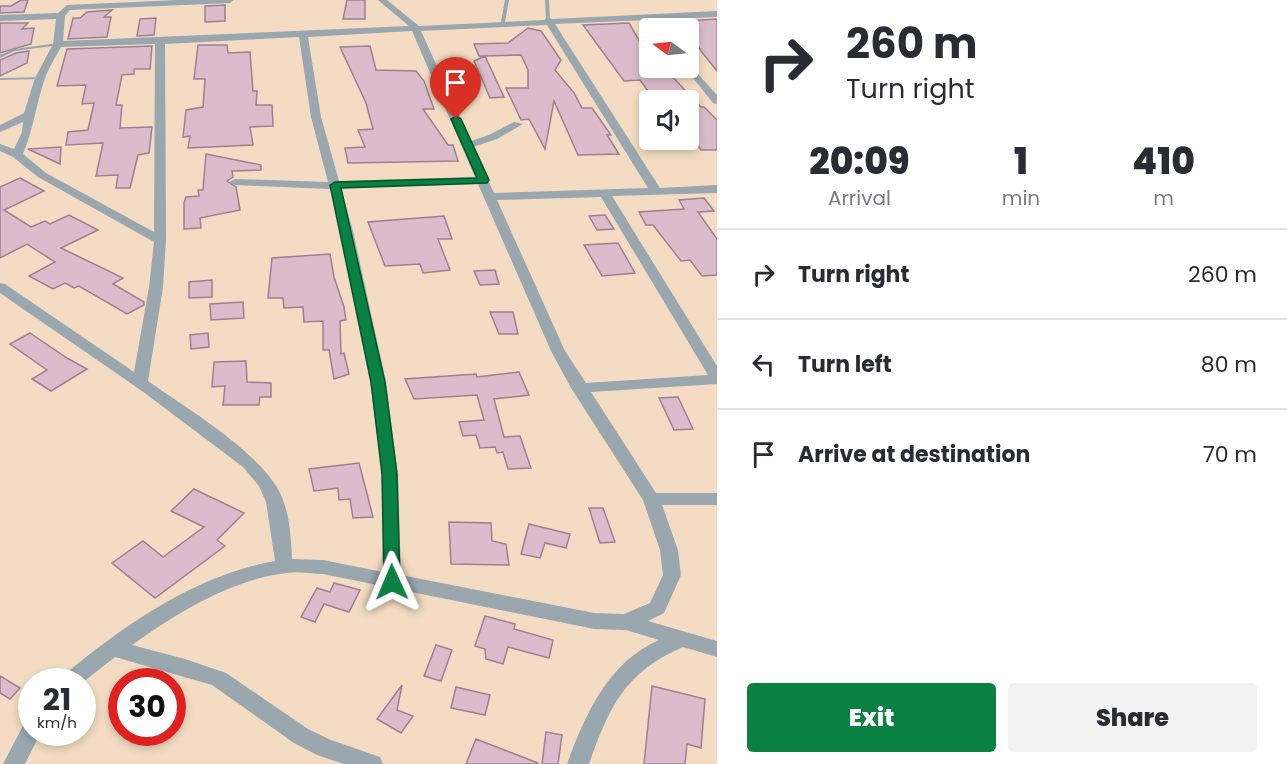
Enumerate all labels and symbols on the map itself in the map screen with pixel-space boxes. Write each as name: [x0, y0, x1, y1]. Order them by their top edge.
north arrow: [639, 18, 699, 78]
pin: [430, 57, 481, 119]
position arrow: [360, 550, 424, 614]
speed limit sign: 30: [108, 668, 186, 746]

